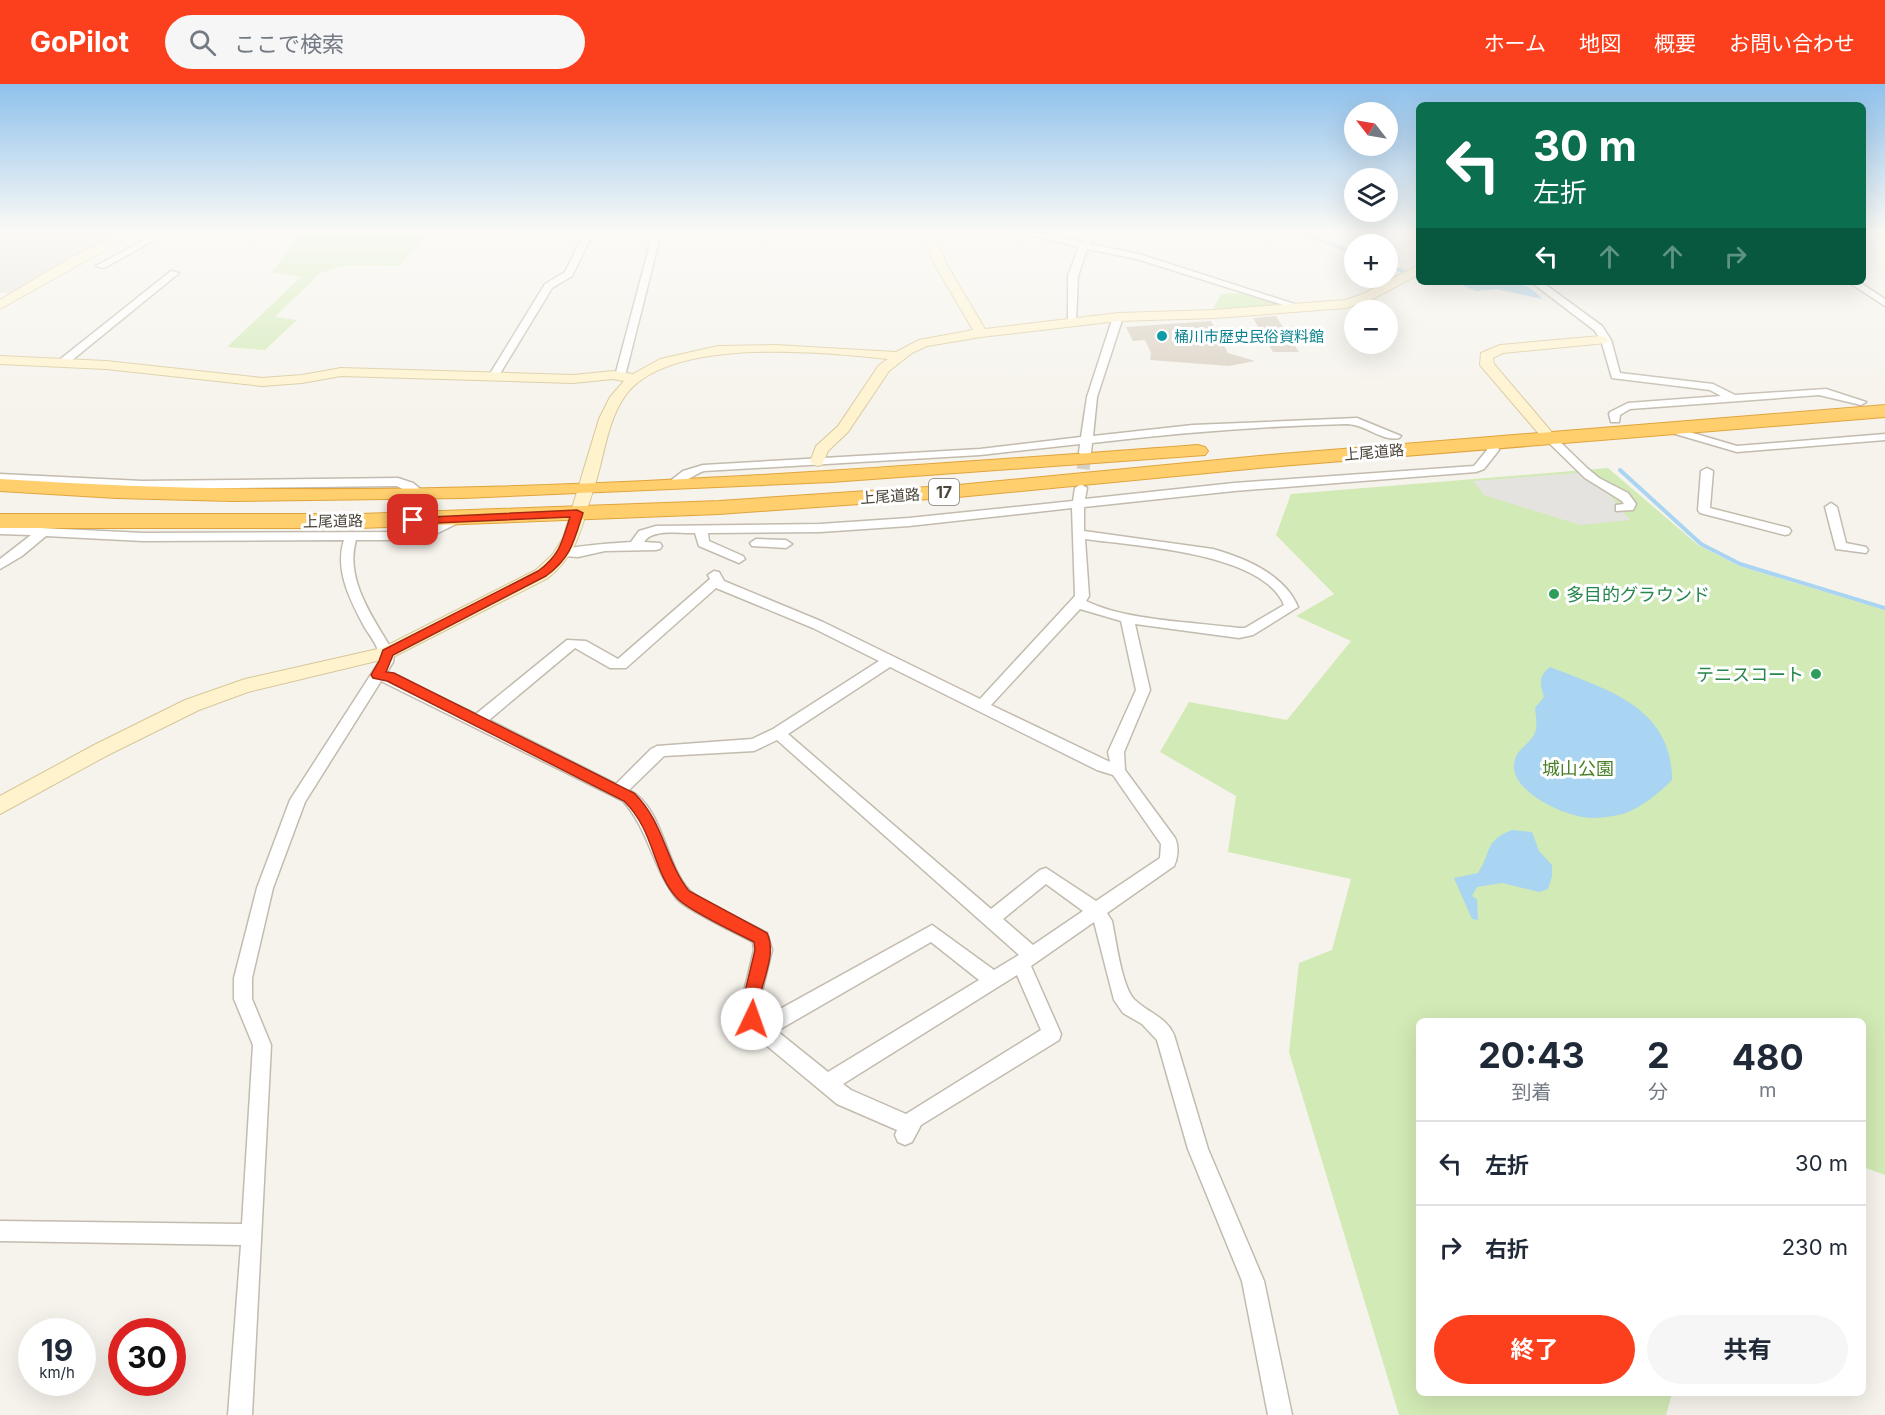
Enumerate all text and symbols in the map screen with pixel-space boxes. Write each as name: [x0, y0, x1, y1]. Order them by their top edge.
search box: [165, 15, 585, 69]
text: GoPilot: [30, 25, 129, 59]
icon: search: [186, 26, 219, 59]
text: ここで検索: [234, 31, 344, 57]
text: ホーム: [1484, 31, 1546, 56]
text: 地図: [1579, 31, 1621, 56]
text: 概要: [1654, 31, 1696, 56]
text: お問い合わせ: [1729, 31, 1855, 56]
north arrow: [1344, 102, 1398, 156]
map controls: [1344, 102, 1398, 354]
text: 30 m: [1533, 120, 1637, 171]
icon: left: [1434, 126, 1512, 204]
button: layers: [1344, 168, 1398, 222]
text: 左折: [1533, 176, 1587, 209]
button: +: [1344, 234, 1398, 288]
icon: left: [1530, 240, 1563, 273]
icon: ahead: [1593, 240, 1626, 273]
icon: ahead: [1656, 240, 1689, 273]
icon: right: [1719, 240, 1752, 273]
button: −: [1344, 300, 1398, 354]
place label: 桶川市歴史民俗資料館: [1174, 327, 1324, 346]
marker: 桶川市歴史民俗資料館: [1155, 329, 1169, 343]
street label: 上尾道路: [1343, 440, 1405, 464]
road number: 17: [929, 479, 959, 505]
street label: 上尾道路: [859, 484, 921, 508]
pin: [387, 494, 438, 545]
icon: arrive: [396, 503, 429, 536]
street label: 上尾道路: [303, 511, 363, 531]
place label: 多目的グラウンド: [1566, 584, 1710, 605]
marker: 多目的グラウンド: [1547, 587, 1561, 601]
place label: テニスコート: [1696, 664, 1804, 685]
marker: テニスコート: [1809, 667, 1823, 681]
park label: 城山公園: [1542, 758, 1614, 779]
position arrow: [720, 987, 784, 1051]
text: 20:43: [1478, 1033, 1585, 1077]
text: 2: [1647, 1033, 1670, 1077]
text: 480: [1732, 1035, 1804, 1079]
text: m: [1759, 1078, 1777, 1102]
text: 到着: [1511, 1080, 1551, 1104]
text: 分: [1648, 1080, 1668, 1104]
icon: left: [1434, 1147, 1467, 1180]
text: 30 m: [1795, 1150, 1848, 1176]
text: 左折: [1485, 1152, 1529, 1178]
icon: right: [1434, 1231, 1467, 1264]
text: 230 m: [1782, 1234, 1848, 1260]
text: 右折: [1485, 1236, 1529, 1262]
button: 終了: [1434, 1315, 1635, 1384]
button: 共有: [1647, 1315, 1848, 1384]
speed limit sign: 30: [108, 1318, 186, 1396]
text: 19: [41, 1332, 73, 1368]
text: km/h: [39, 1363, 75, 1382]

